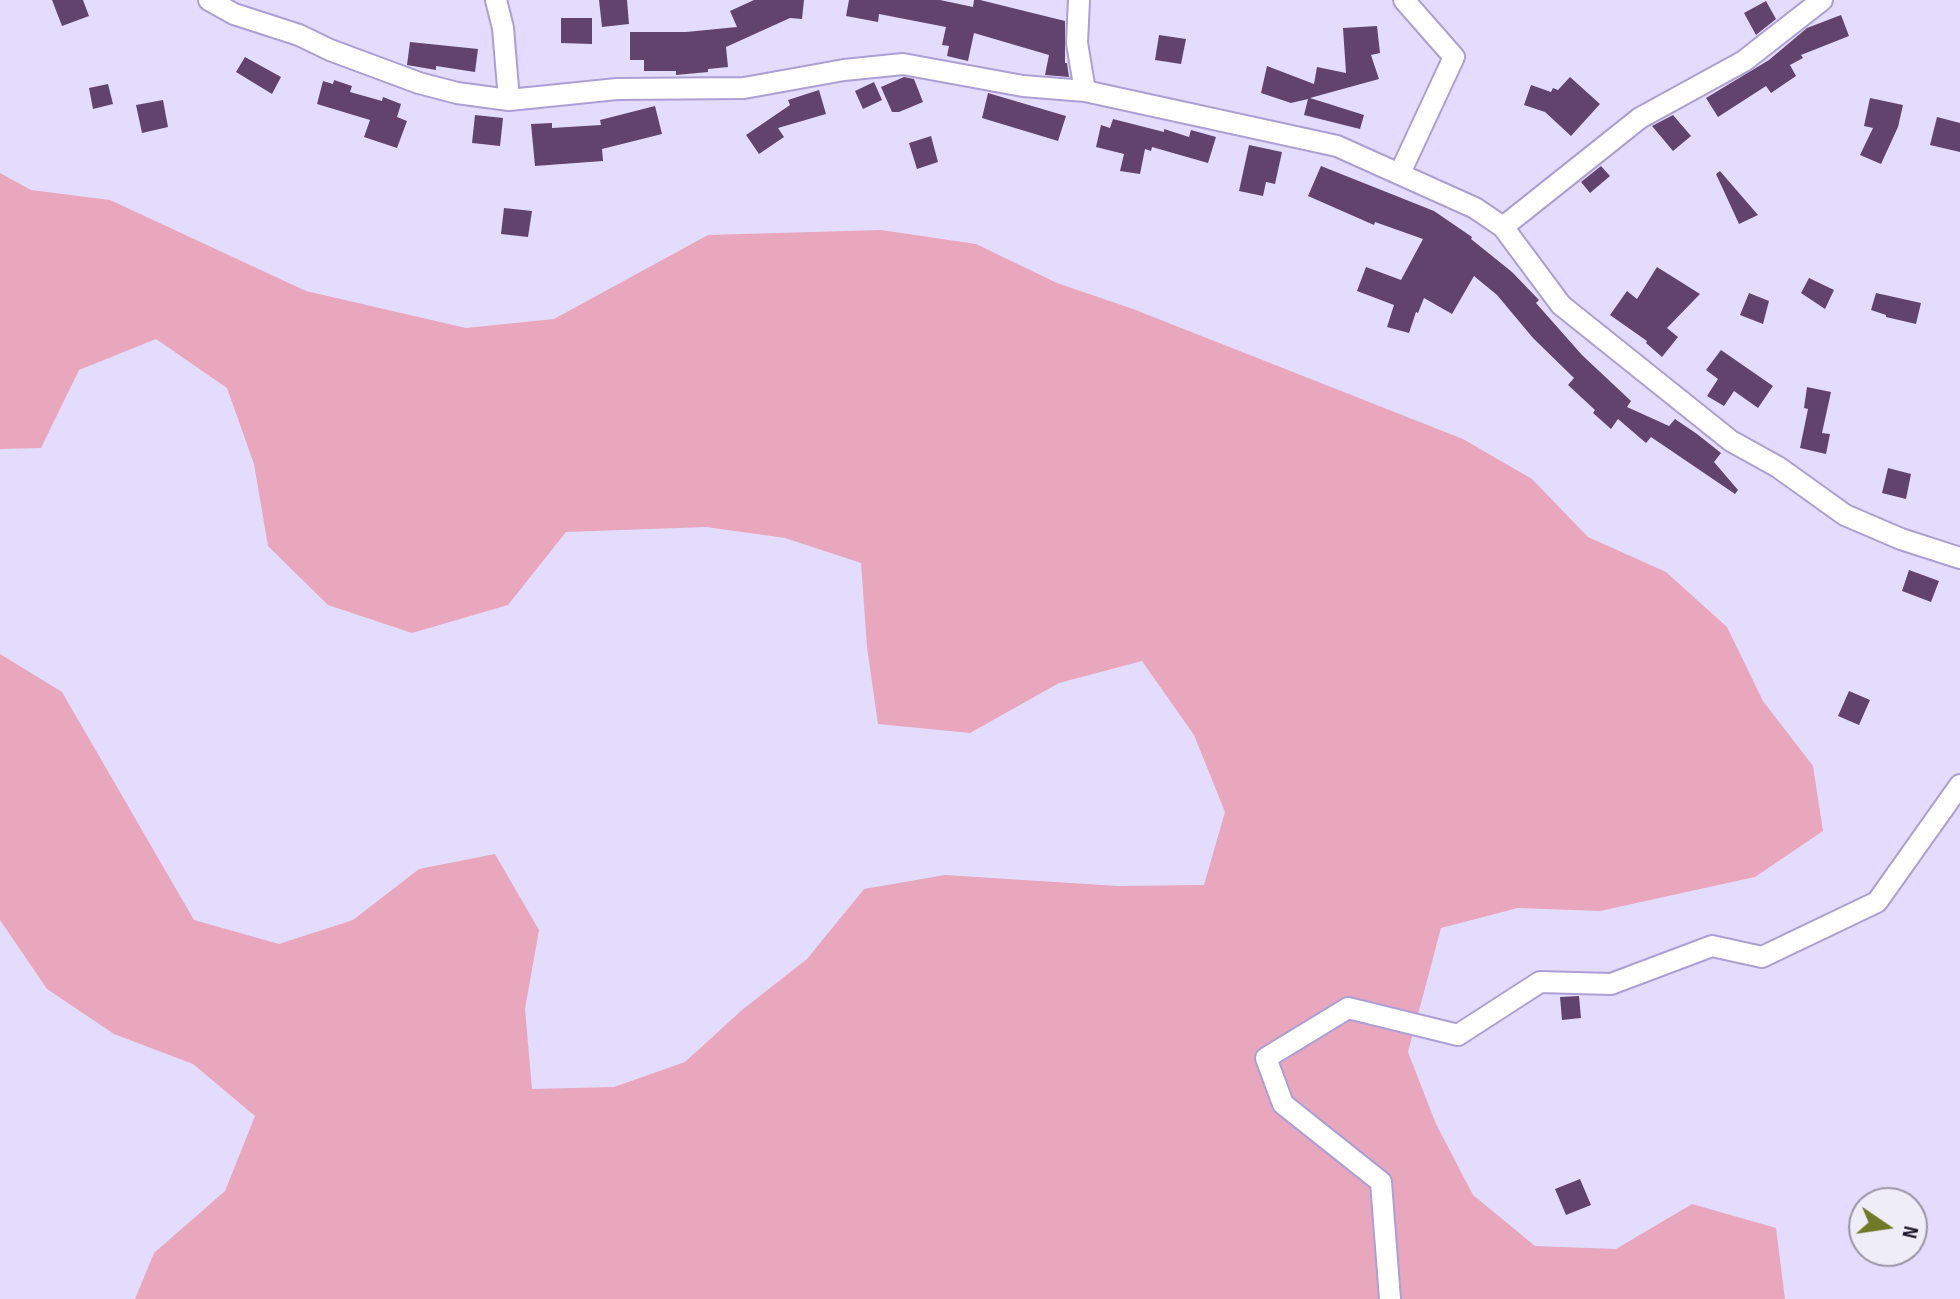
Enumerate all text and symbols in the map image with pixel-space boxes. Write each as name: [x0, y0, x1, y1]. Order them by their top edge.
north arrow: [1848, 1187, 1928, 1267]
text: N: [1895, 1223, 1924, 1241]

